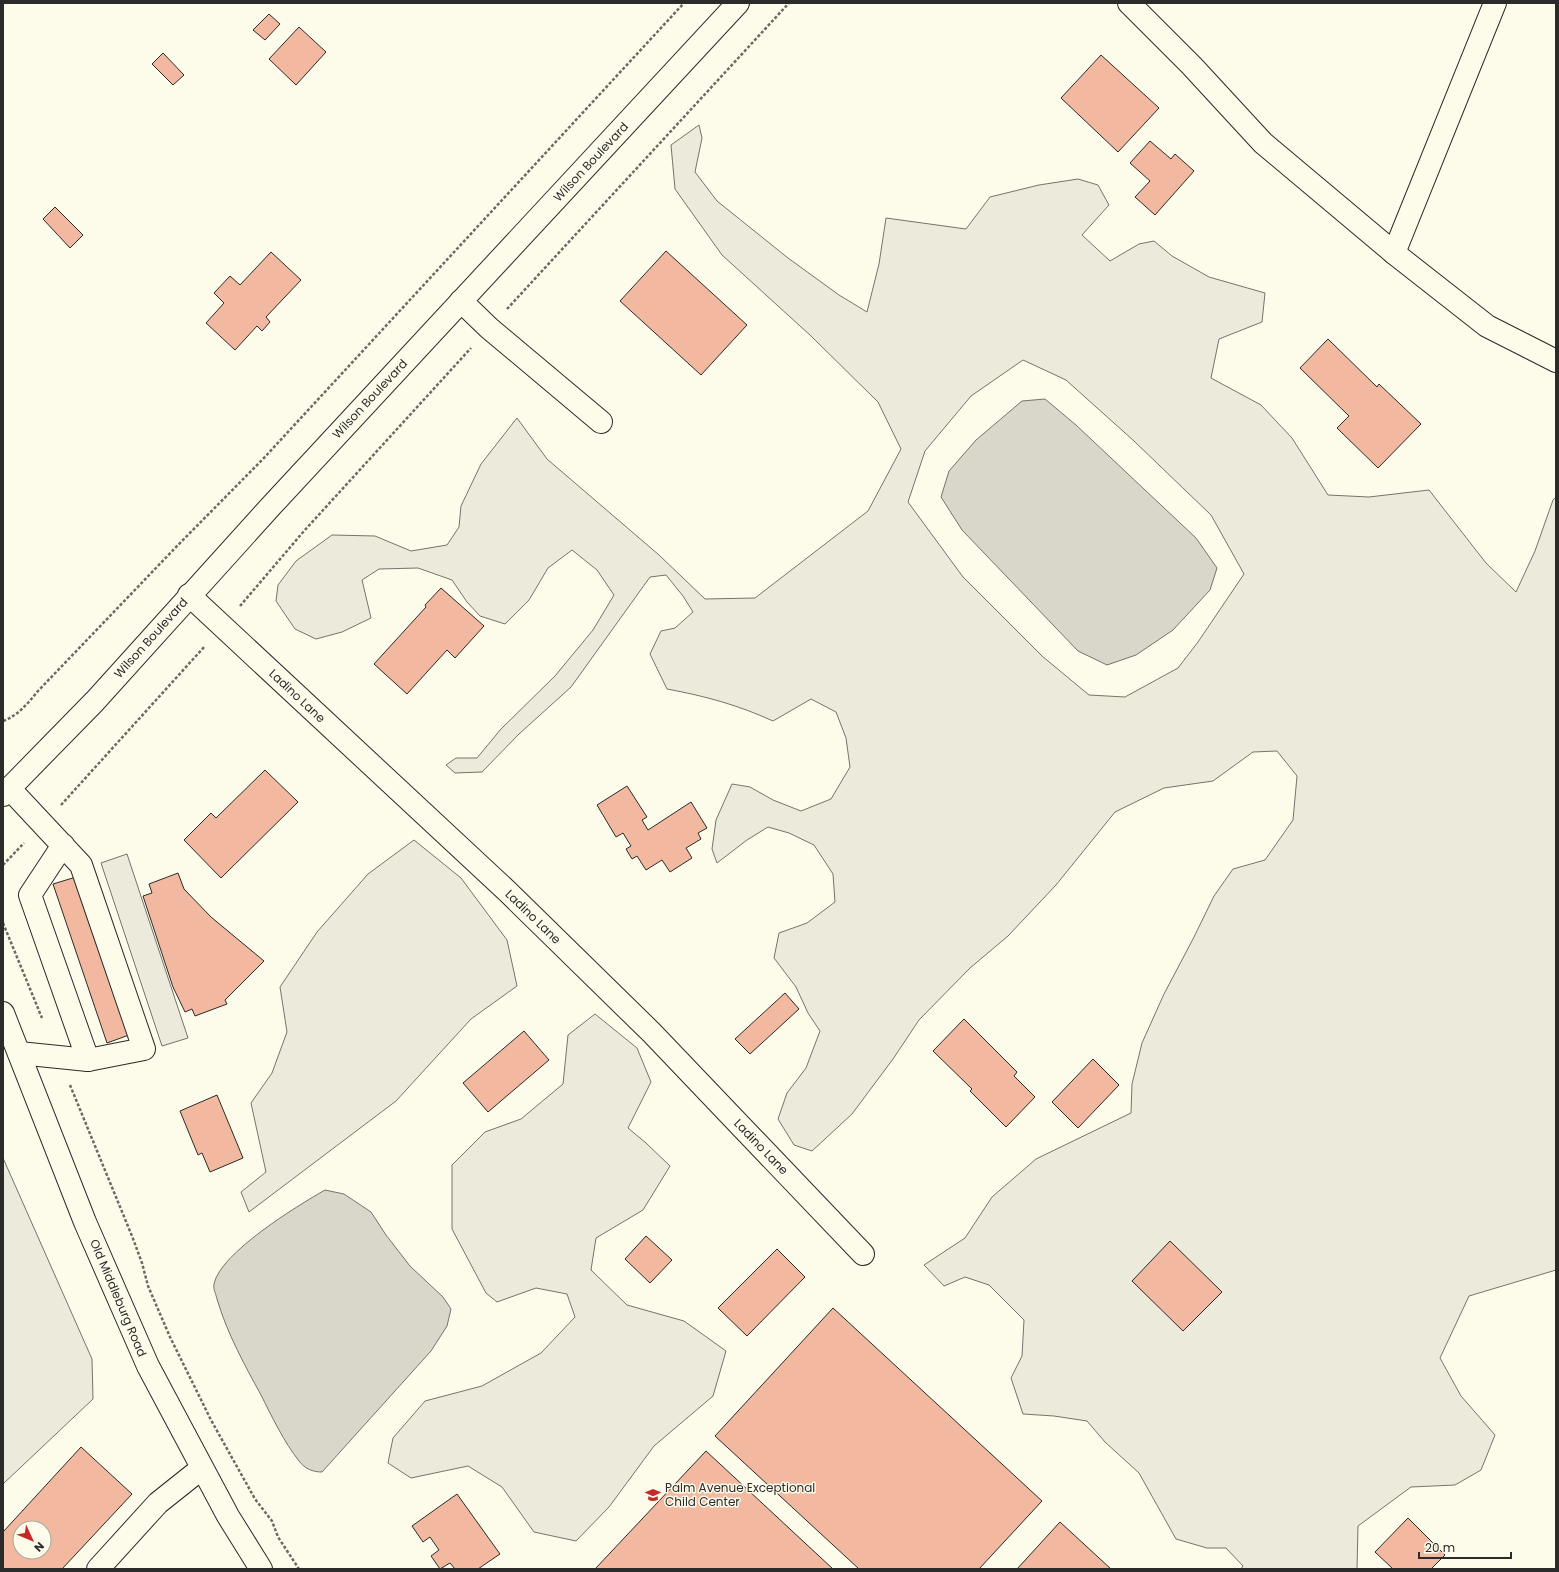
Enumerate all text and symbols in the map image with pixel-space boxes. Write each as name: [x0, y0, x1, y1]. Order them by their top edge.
street label: Wilson Boulevard: [549, 118, 632, 205]
street label: Wilson Boulevard: [328, 355, 411, 442]
street label: Wilson Boulevard: [110, 594, 191, 682]
street label: Ladino Lane: [265, 665, 329, 726]
street label: Ladino Lane: [502, 886, 565, 948]
street label: Ladino Lane: [730, 1115, 792, 1178]
street label: Old Middleburg Road: [86, 1236, 151, 1359]
place label: Palm Avenue Exceptional Child Center: [665, 1479, 815, 1510]
school or university icon: Palm Avenue Exceptional Child Center: [644, 1486, 662, 1504]
north arrow: [12, 1520, 52, 1560]
scale bar: [1419, 1534, 1511, 1560]
text: N: [31, 1538, 48, 1555]
text: 20 m: [1425, 1539, 1455, 1556]

